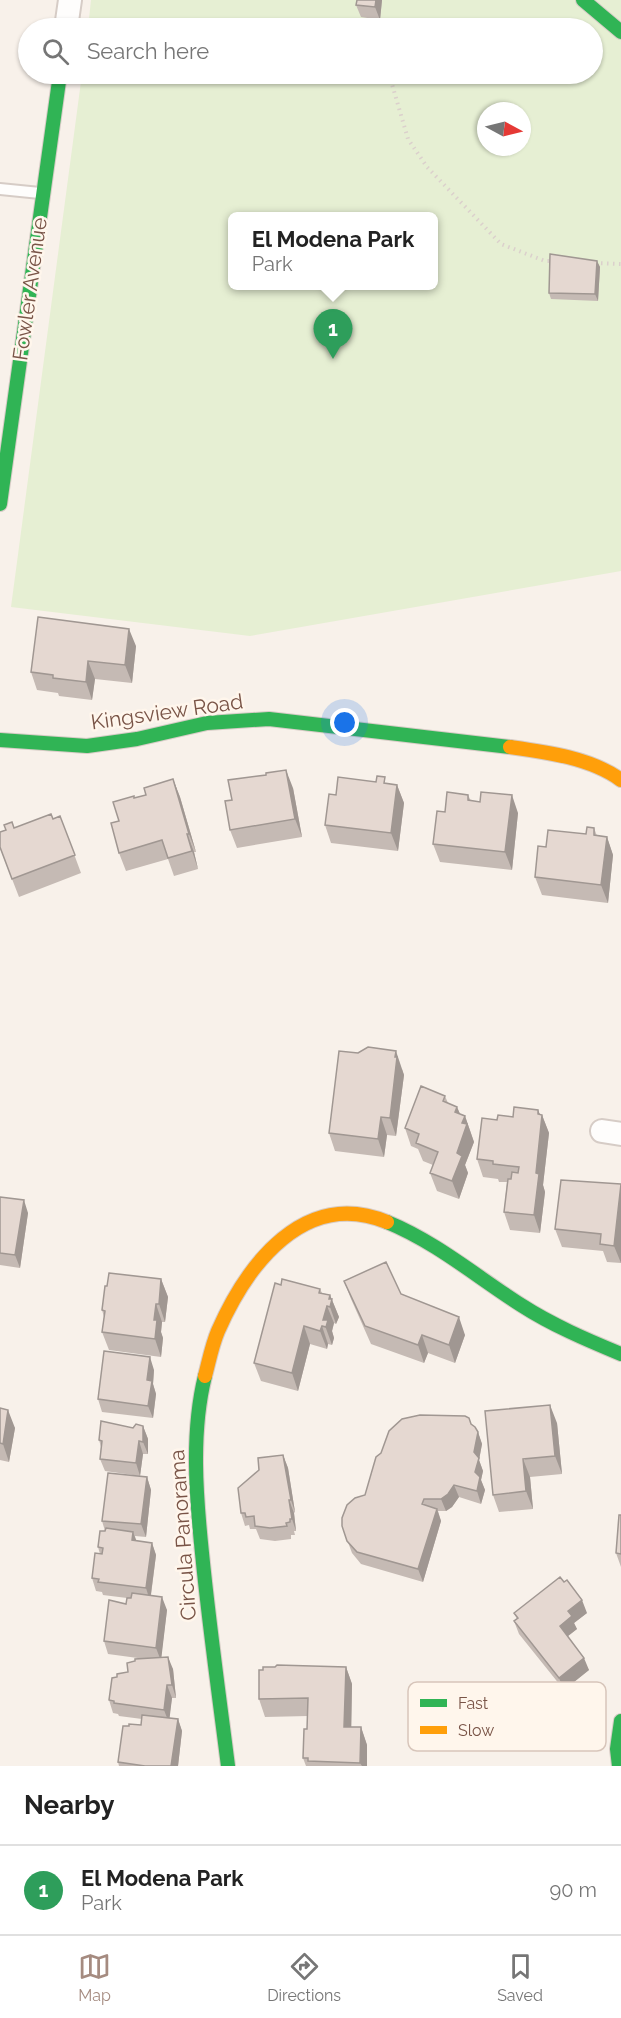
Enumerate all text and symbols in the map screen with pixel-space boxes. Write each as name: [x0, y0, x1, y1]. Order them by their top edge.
search box: [18, 18, 603, 84]
icon: search: [39, 35, 72, 68]
text: Search here: [87, 38, 209, 64]
north arrow: [477, 102, 531, 156]
popup: [228, 212, 438, 290]
street label: Fowler Avenue: [7, 216, 52, 362]
text: El Modena Park: [252, 226, 414, 252]
text: Park: [252, 252, 293, 276]
pin: 1: [314, 310, 352, 359]
street label: Kingsview Road: [89, 688, 245, 735]
your location: [330, 708, 359, 737]
street label: Circula Panorama: [164, 1449, 201, 1621]
legend: [408, 1682, 606, 1751]
text: Fast: [458, 1694, 489, 1713]
text: Slow: [458, 1721, 494, 1740]
text: Nearby: [24, 1790, 114, 1820]
text: El Modena Park: [81, 1865, 244, 1891]
text: 1: [39, 1878, 48, 1902]
text: 90 m: [550, 1878, 597, 1902]
text: Park: [81, 1891, 122, 1915]
tab: Map: [78, 1950, 111, 2005]
tab: Directions: [267, 1950, 341, 2005]
tab: Saved: [497, 1950, 543, 2005]

